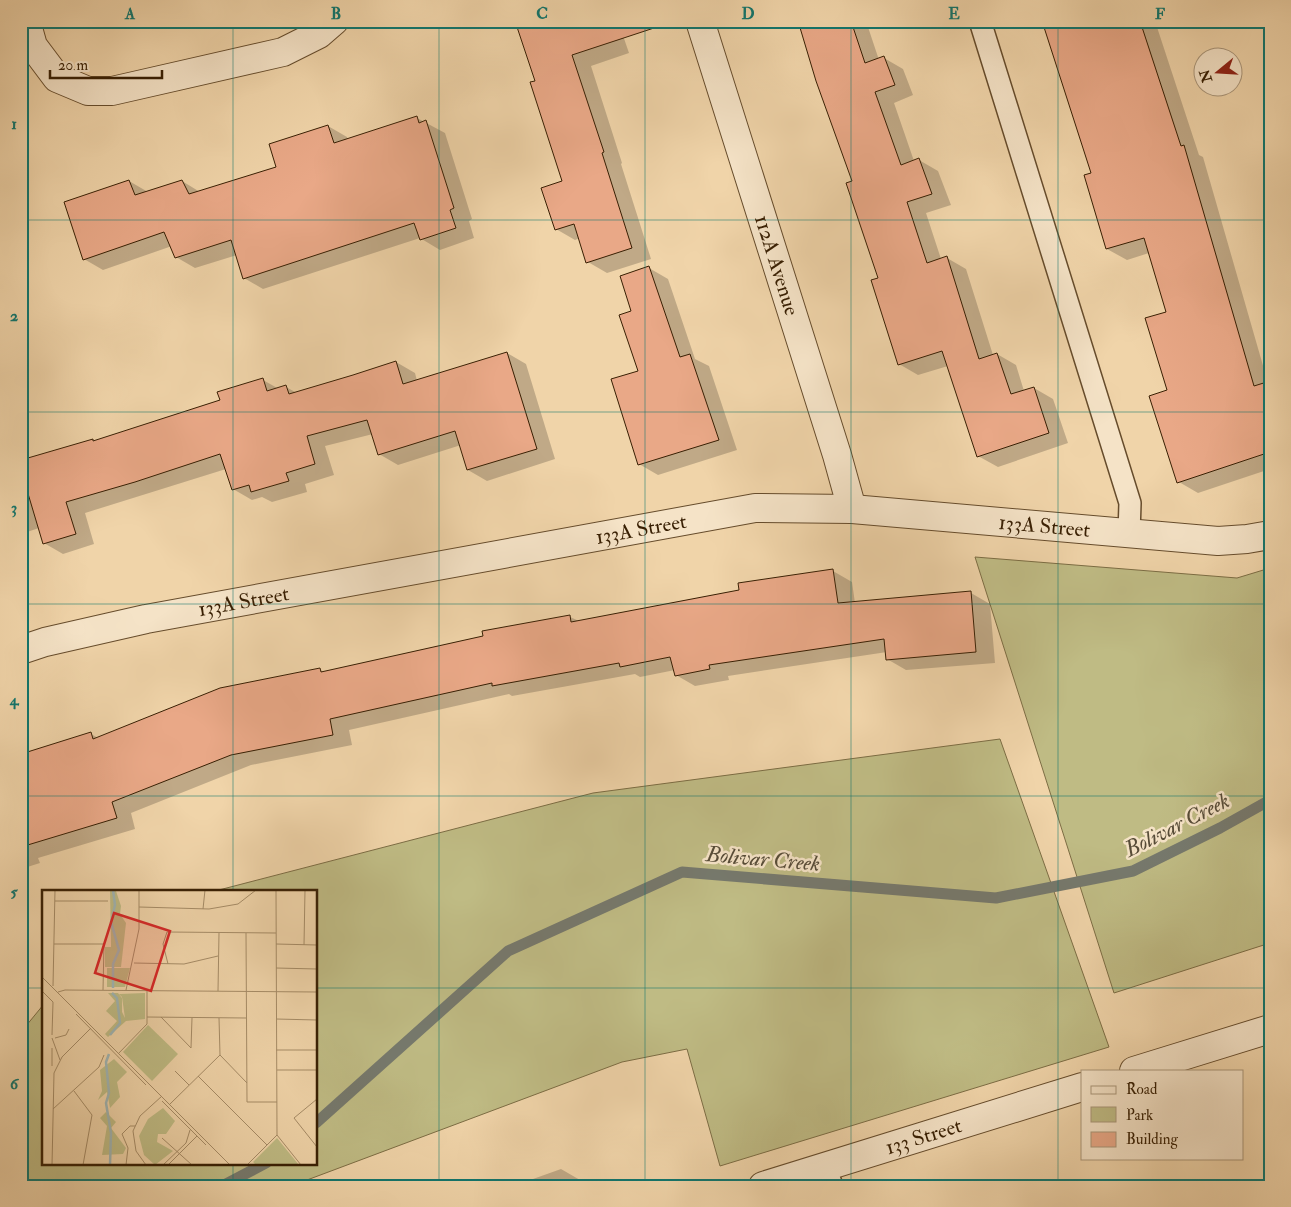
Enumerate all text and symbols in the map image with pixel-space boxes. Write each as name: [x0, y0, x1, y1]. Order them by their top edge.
text: A: [124, 4, 136, 24]
text: B: [331, 4, 341, 24]
text: C: [536, 4, 548, 24]
text: D: [741, 4, 755, 24]
text: E: [948, 4, 960, 24]
text: F: [1155, 4, 1165, 24]
scale bar: [50, 48, 162, 80]
north arrow: [1194, 48, 1244, 98]
text: 20 m: [58, 56, 88, 75]
text: N: [1196, 67, 1216, 85]
text: 1: [11, 114, 17, 134]
street label: 112A Avenue: [748, 211, 806, 319]
text: 2: [10, 306, 18, 326]
text: 3: [11, 498, 17, 518]
street label: 133A Street: [593, 507, 689, 550]
street label: 133A Street: [997, 508, 1092, 543]
street label: 133A Street: [196, 580, 291, 623]
text: 4: [9, 690, 20, 710]
water label: Bolivar Creek: [1119, 787, 1234, 864]
water label: Bolivar Creek: [704, 840, 821, 878]
text: 5: [10, 882, 18, 902]
inset map: [42, 890, 318, 1164]
legend: [1081, 1070, 1244, 1160]
text: 6: [10, 1074, 20, 1094]
text: Road: [1126, 1080, 1158, 1099]
text: Park: [1126, 1106, 1153, 1125]
street label: 133 Street: [882, 1112, 965, 1161]
text: Building: [1126, 1130, 1178, 1149]

